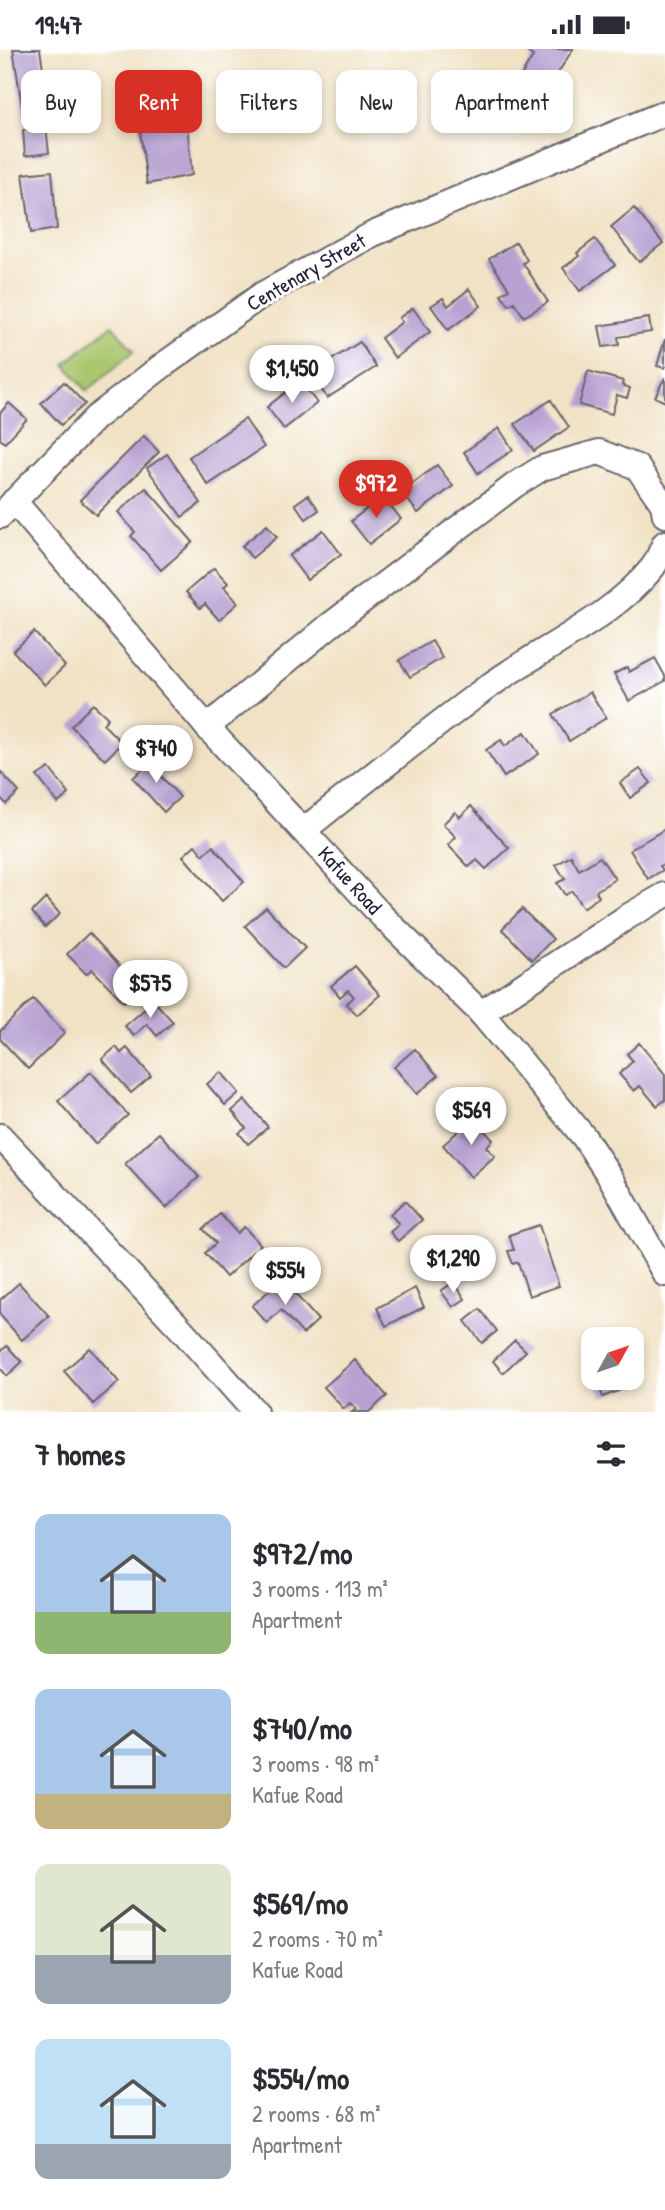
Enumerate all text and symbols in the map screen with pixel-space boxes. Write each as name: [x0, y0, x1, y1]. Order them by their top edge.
text: 19:47: [35, 7, 83, 42]
chip: Buy: [21, 70, 101, 133]
chip: Rent: [115, 70, 202, 133]
chip: Filters: [216, 70, 322, 133]
chip: New: [336, 70, 417, 133]
chip: Apartment: [431, 70, 573, 133]
street label: Centenary Street: [241, 226, 372, 318]
pin: $1,450: [235, 345, 349, 405]
text: $1,450: [265, 352, 319, 383]
pin: $972: [335, 461, 417, 520]
text: $972: [355, 467, 397, 498]
pin: $740: [115, 725, 197, 785]
text: $740: [135, 732, 177, 763]
street label: Kafue Road: [312, 840, 388, 920]
pin: $575: [109, 961, 191, 1020]
text: $575: [129, 967, 171, 998]
pin: $569: [430, 1087, 512, 1147]
text: $569: [451, 1094, 491, 1125]
pin: $1,290: [396, 1235, 510, 1295]
text: $1,290: [426, 1242, 480, 1273]
pin: $554: [244, 1247, 326, 1307]
text: $554: [265, 1254, 305, 1285]
north arrow: [581, 1327, 644, 1389]
map controls: [581, 1327, 644, 1390]
text: 7 homes: [35, 1434, 125, 1474]
icon: filters: [592, 1435, 630, 1473]
text: $972/mo: [252, 1533, 352, 1573]
icon: home: [91, 1542, 175, 1626]
text: 3 rooms · 113 m²: [252, 1573, 388, 1604]
text: Apartment: [252, 1604, 342, 1635]
text: $740/mo: [252, 1708, 352, 1748]
icon: home: [91, 1717, 175, 1801]
text: 3 rooms · 98 m²: [252, 1748, 379, 1779]
text: Kafue Road: [252, 1779, 343, 1810]
text: $569/mo: [252, 1883, 348, 1923]
icon: home: [91, 1892, 175, 1976]
text: 2 rooms · 70 m²: [252, 1923, 383, 1954]
text: Kafue Road: [252, 1954, 343, 1985]
text: $554/mo: [252, 2058, 349, 2098]
icon: home: [91, 2067, 175, 2151]
text: 2 rooms · 68 m²: [252, 2098, 380, 2129]
text: Apartment: [252, 2129, 342, 2160]

